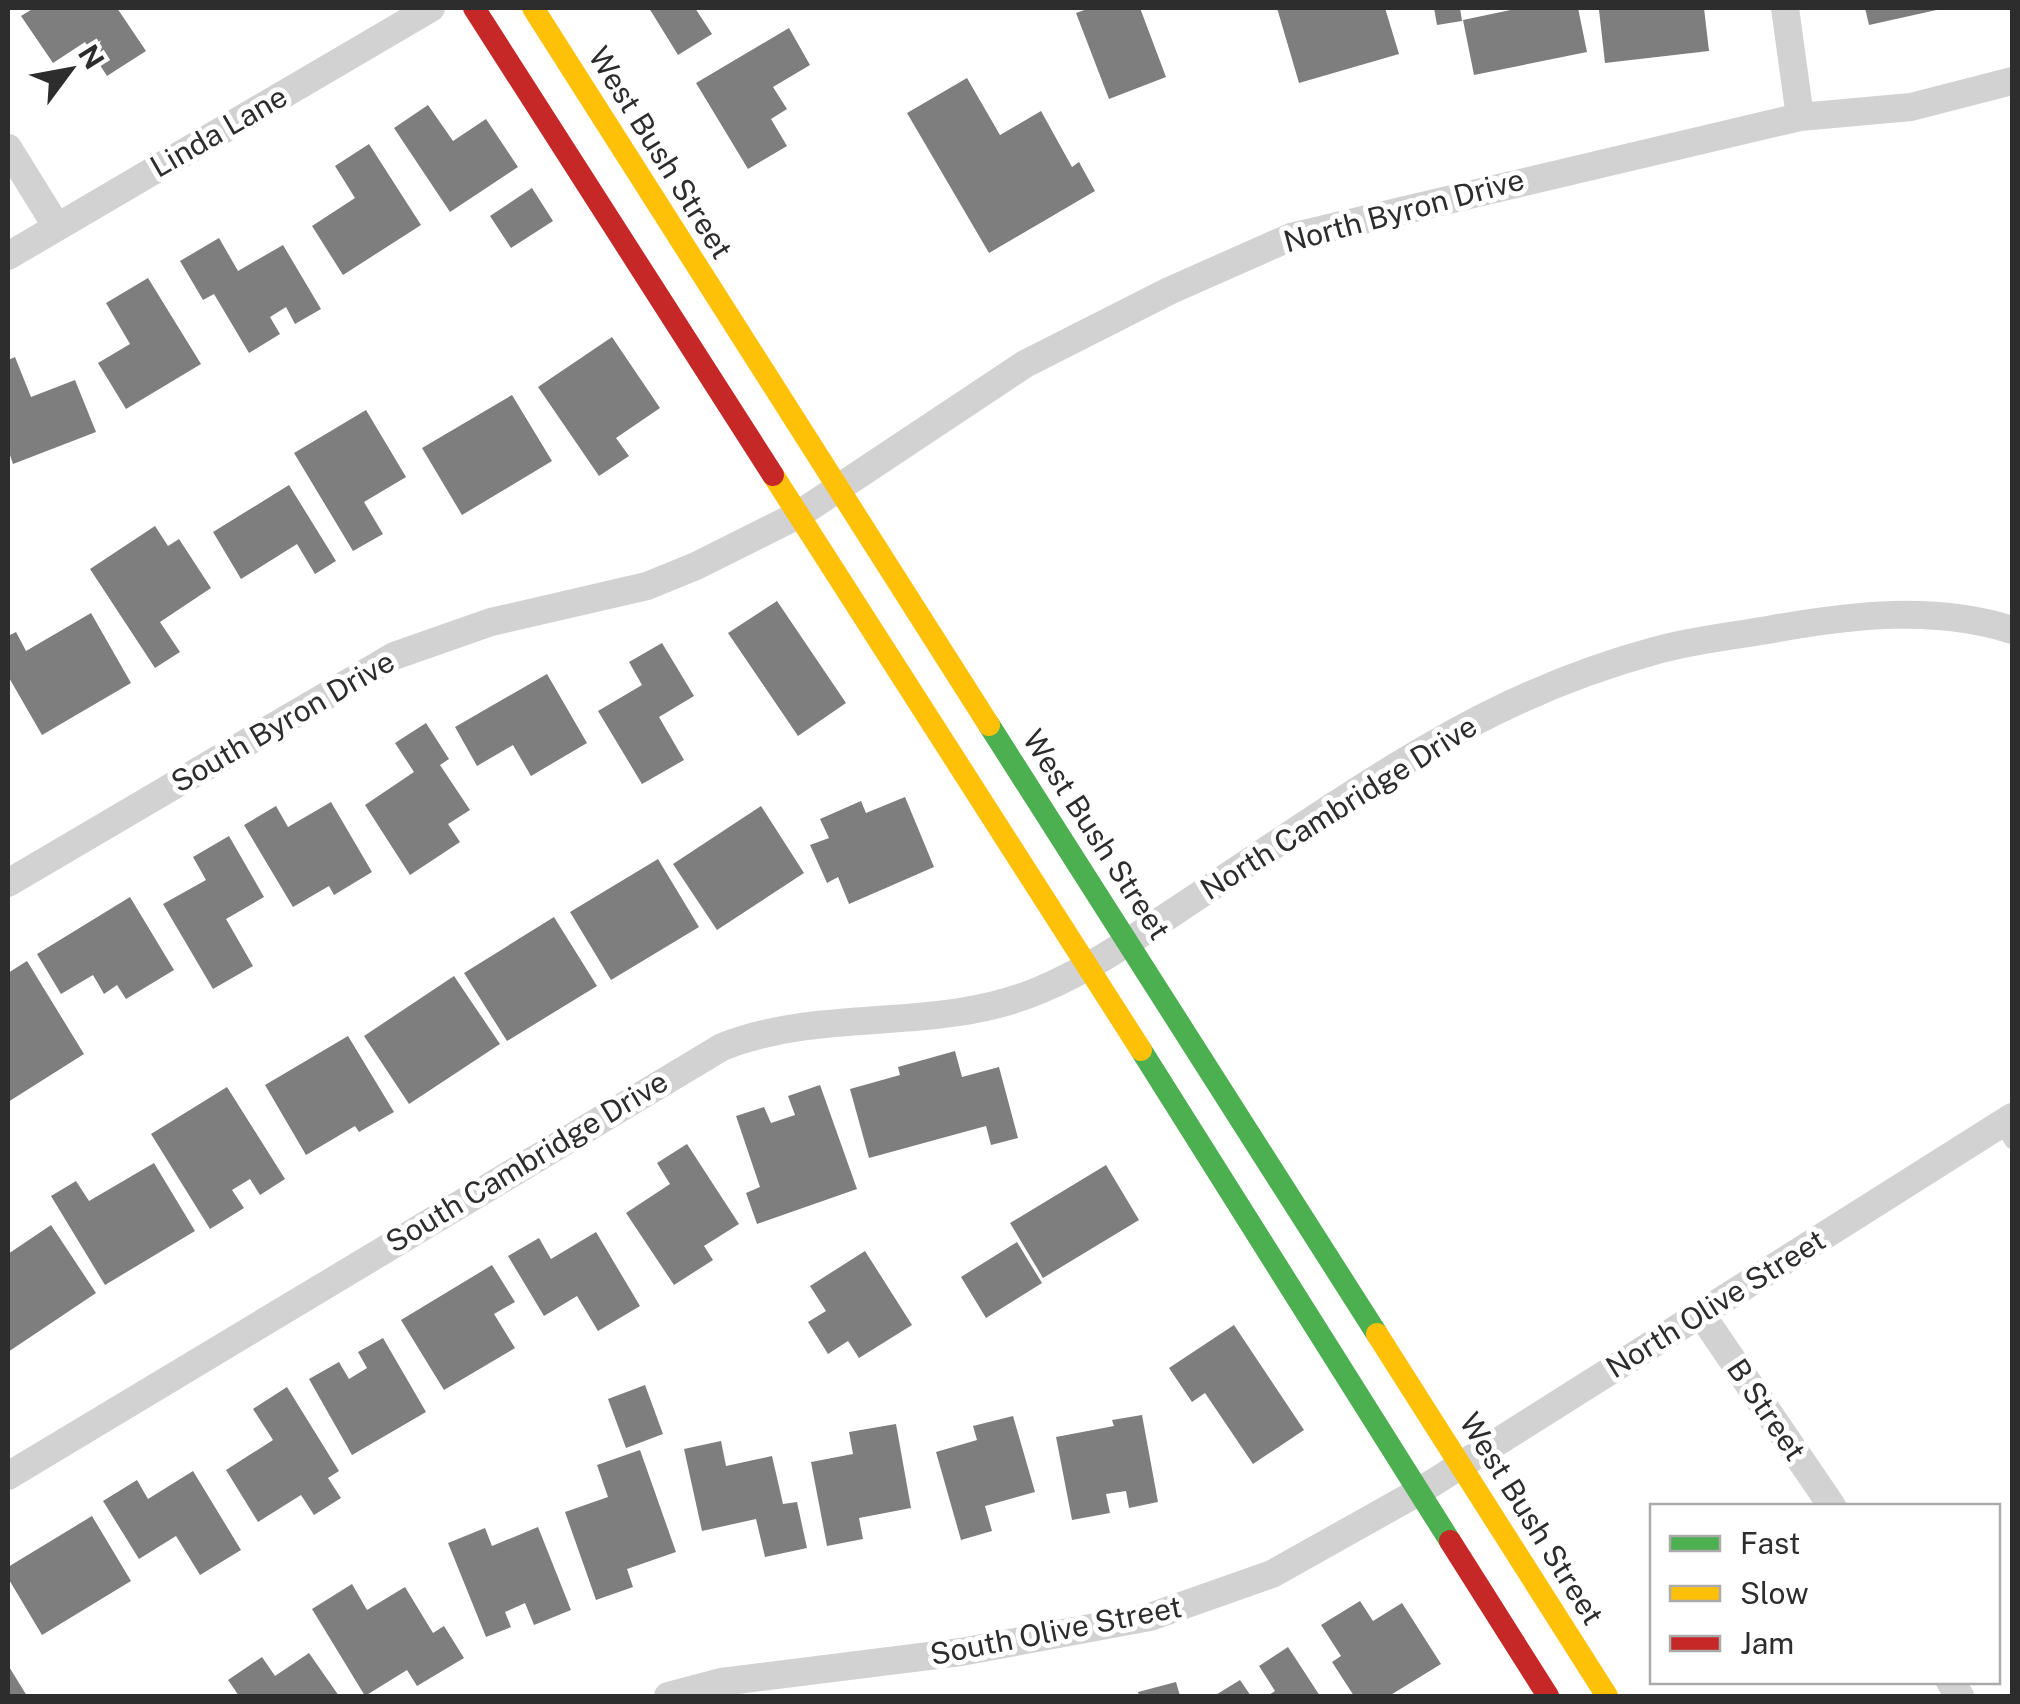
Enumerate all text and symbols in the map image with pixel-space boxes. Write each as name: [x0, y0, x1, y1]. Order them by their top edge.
north arrow: [20, 20, 120, 120]
text: N: [72, 38, 111, 75]
street label: West Bush Street: [581, 40, 740, 265]
street label: Linda Lane: [144, 78, 293, 185]
street label: North Byron Drive: [1279, 161, 1528, 259]
street label: South Byron Drive: [165, 643, 400, 800]
street label: North Cambridge Drive: [1194, 707, 1483, 907]
street label: West Bush Street: [1016, 723, 1178, 946]
street label: South Cambridge Drive: [379, 1063, 674, 1260]
street label: North Olive Street: [1599, 1221, 1832, 1385]
street label: B Street: [1720, 1352, 1814, 1467]
street label: West Bush Street: [1452, 1406, 1611, 1631]
legend: [1650, 1504, 2000, 1684]
text: Fast: [1740, 1525, 1800, 1561]
text: Slow: [1740, 1575, 1809, 1611]
street label: South Olive Street: [927, 1588, 1185, 1672]
text: Jam: [1740, 1625, 1794, 1661]

